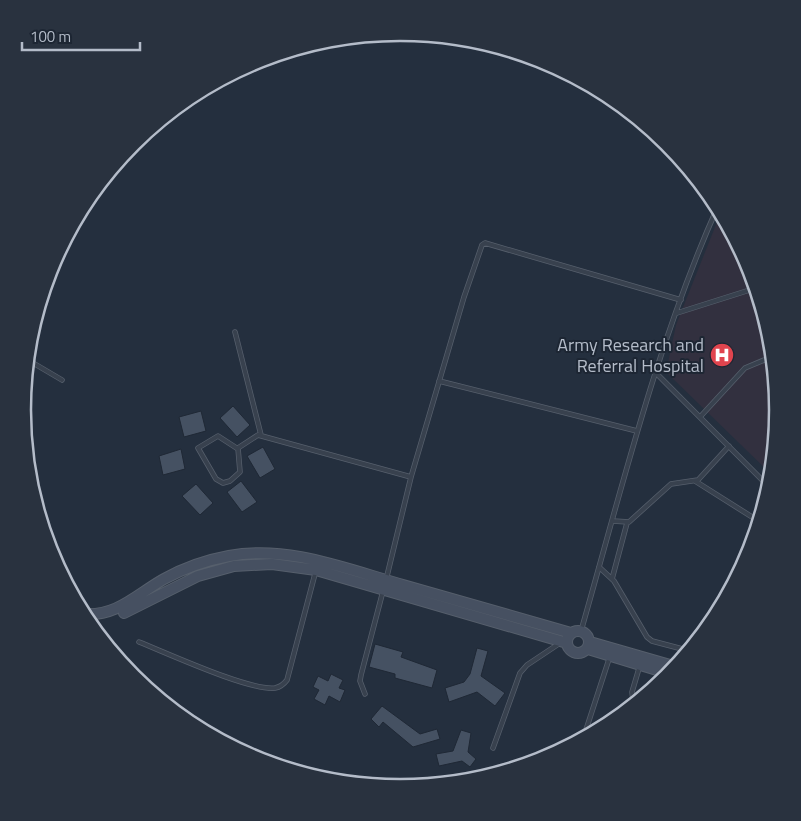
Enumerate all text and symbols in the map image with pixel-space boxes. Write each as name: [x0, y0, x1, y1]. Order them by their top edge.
scale bar: [22, 20, 140, 52]
text: 100 m: [30, 25, 71, 48]
place label: Army Research and Referral Hospital: [557, 331, 704, 379]
hospital icon: Army Research and Referral Hospital: [709, 342, 735, 368]

